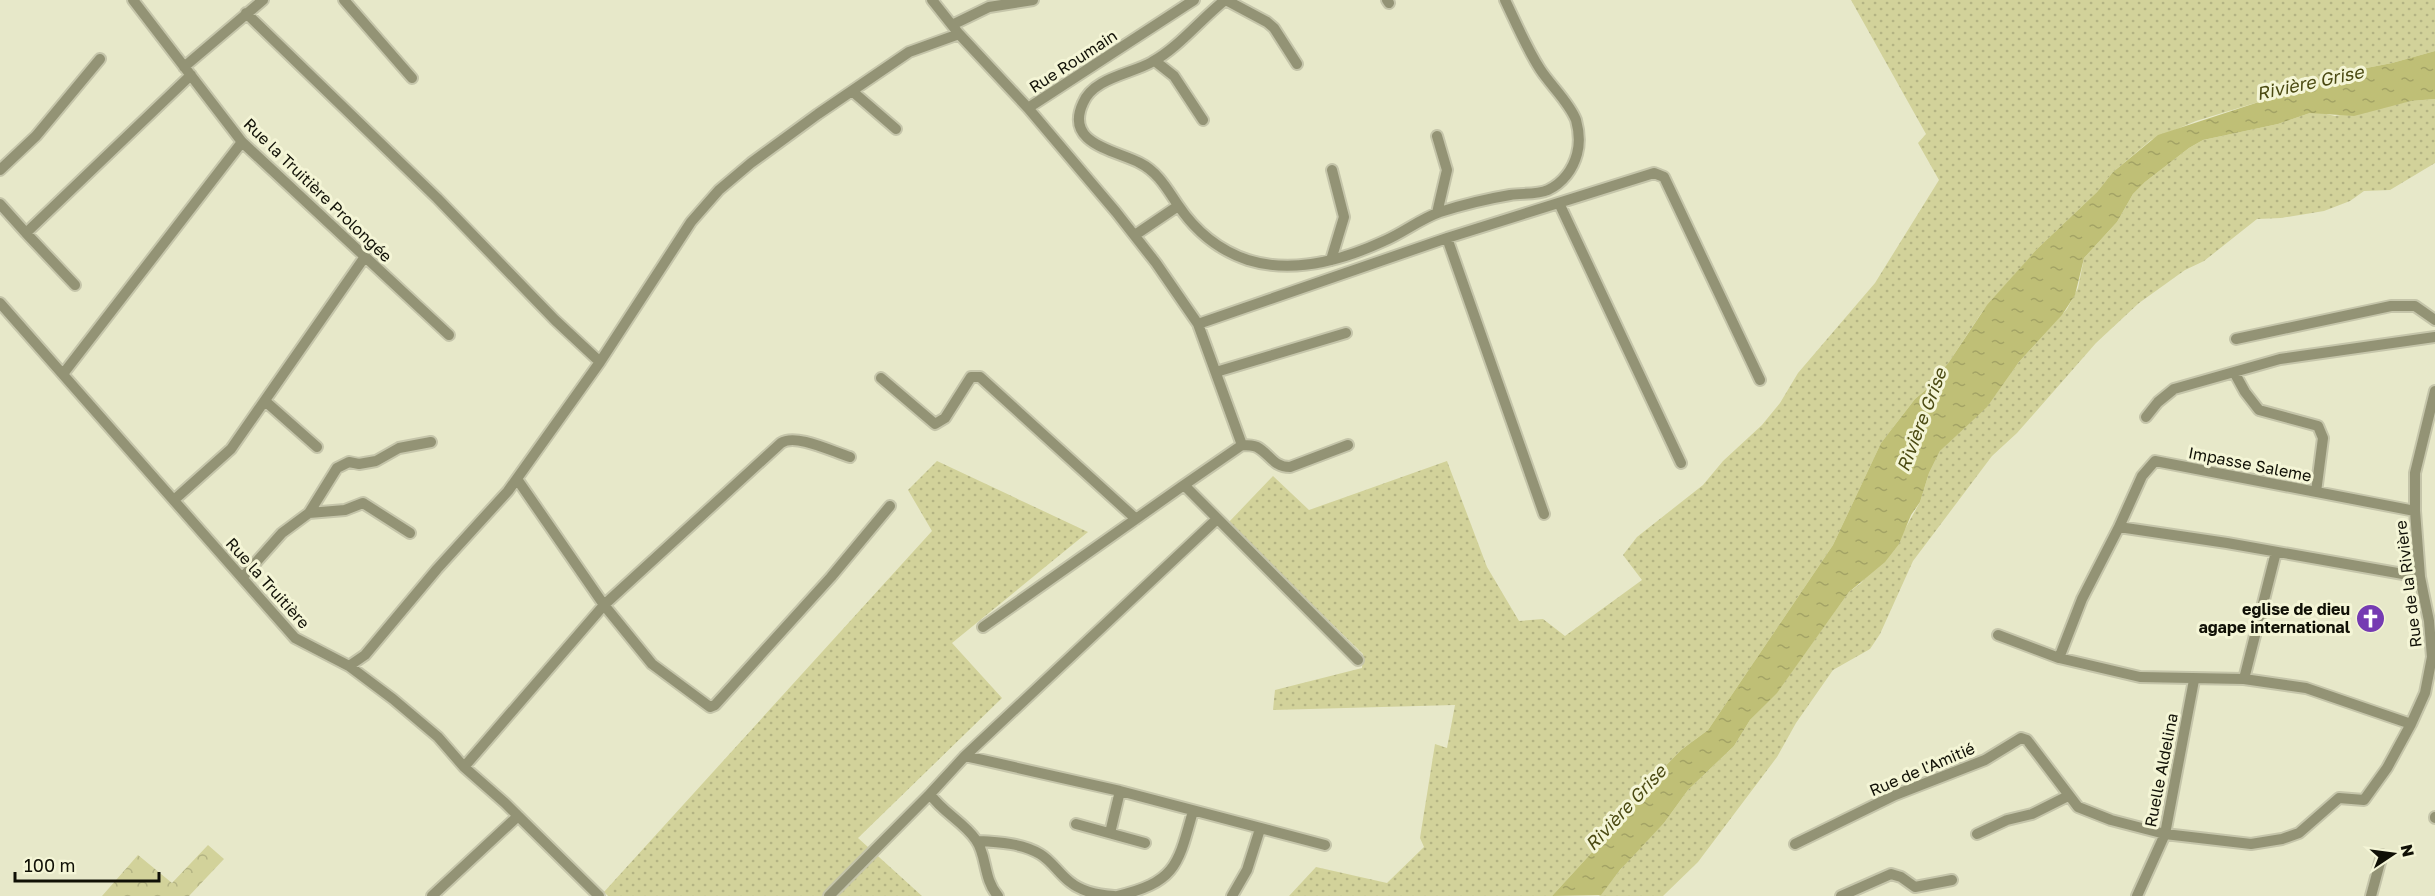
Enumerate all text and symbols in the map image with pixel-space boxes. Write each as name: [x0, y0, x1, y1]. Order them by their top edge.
street label: Rue Roumain: [1025, 25, 1121, 97]
water label: Rivière Grise: [2254, 60, 2367, 104]
street label: Rue la Truitière Prolongée: [240, 114, 396, 266]
water label: Rivière Grise: [1891, 364, 1951, 474]
street label: Impasse Saleme: [2187, 442, 2313, 486]
street label: Rue de la Rivière: [2390, 519, 2426, 649]
street label: Rue la Truitière: [222, 533, 314, 633]
place label: eglise de dieu agape international: [2199, 599, 2351, 637]
church icon: eglise de dieu agape international: [2355, 602, 2387, 634]
street label: Ruelle Aldelina: [2140, 711, 2182, 829]
street label: Rue de l'Amitié: [1866, 738, 1978, 800]
water label: Rivière Grise: [1580, 759, 1671, 855]
north arrow: [2363, 824, 2423, 884]
text: N: [2397, 842, 2419, 859]
scale bar: [15, 845, 159, 883]
text: 100 m: [24, 854, 75, 876]

